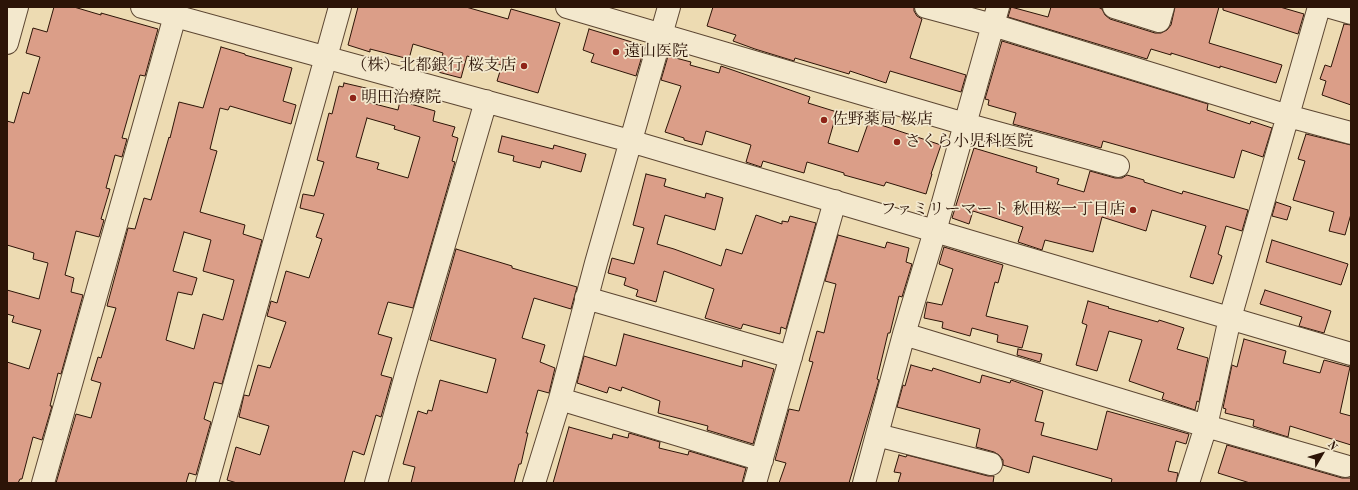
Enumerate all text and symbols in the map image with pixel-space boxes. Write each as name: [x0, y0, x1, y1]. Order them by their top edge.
place label: 遠山医院: [624, 42, 688, 62]
marker: 遠山医院: [611, 47, 621, 57]
place label: （株）北都銀行 桜支店: [352, 56, 516, 76]
marker: （株）北都銀行 桜支店: [519, 61, 529, 71]
place label: 明田治療院: [361, 88, 441, 108]
marker: 明田治療院: [348, 93, 358, 103]
place label: 佐野薬局 桜店: [832, 110, 932, 130]
marker: 佐野薬局 桜店: [819, 115, 829, 125]
place label: さくら小児科医院: [905, 132, 1033, 152]
marker: さくら小児科医院: [892, 137, 902, 147]
place label: ファミリーマート 秋田桜一丁目店: [881, 200, 1125, 220]
marker: ファミリーマート 秋田桜一丁目店: [1128, 205, 1138, 215]
north arrow: [1302, 434, 1342, 474]
text: N: [1325, 440, 1339, 453]

